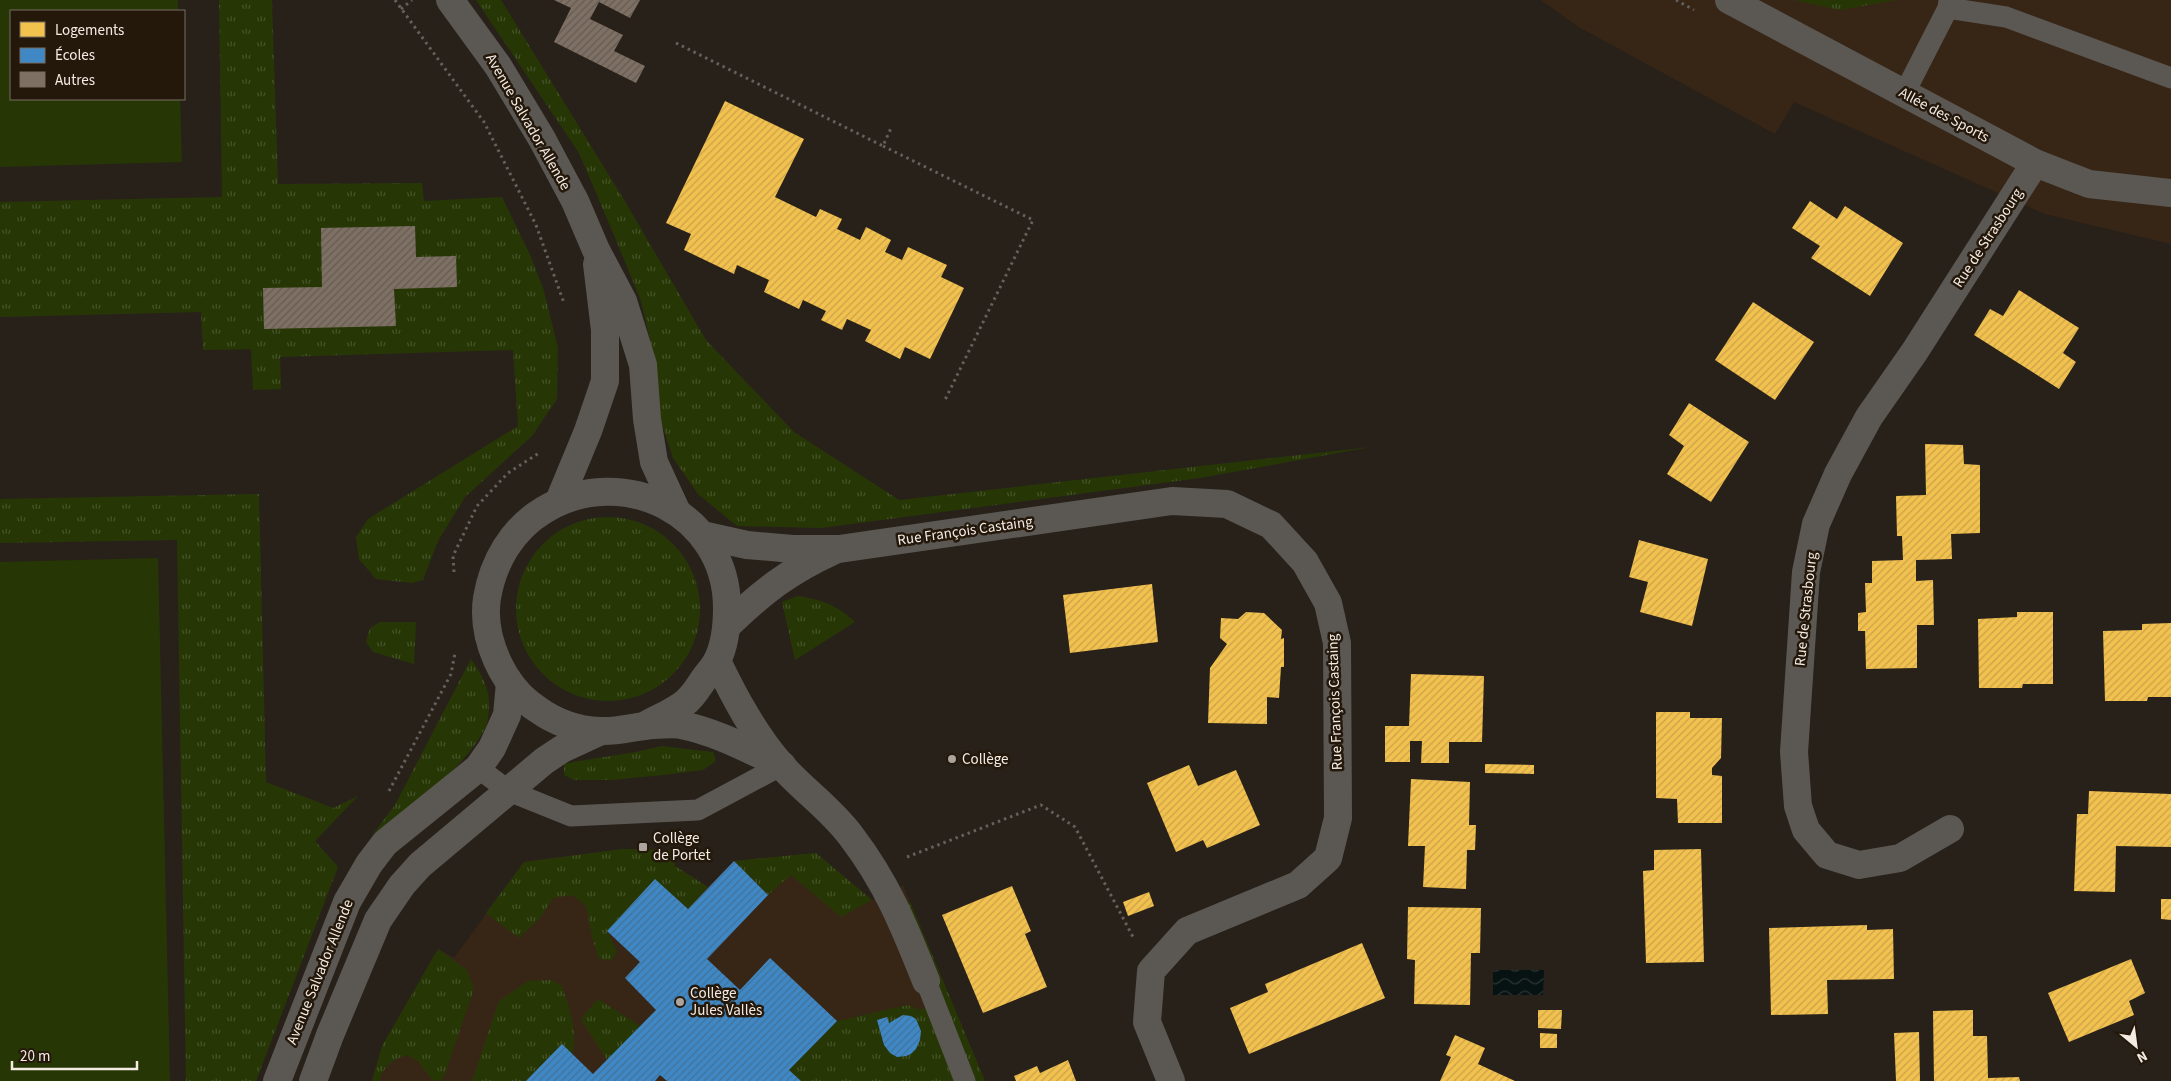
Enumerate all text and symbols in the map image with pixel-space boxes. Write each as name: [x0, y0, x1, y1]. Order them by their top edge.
legend: [10, 10, 185, 100]
text: Logements: [55, 20, 124, 41]
text: Écoles: [55, 45, 95, 66]
street label: Avenue Salvador Allende: [480, 50, 576, 194]
text: Autres: [55, 70, 95, 91]
street label: Allée des Sports: [1895, 82, 1993, 148]
street label: Rue de Strasbourg: [1948, 184, 2028, 292]
street label: Rue François Castaing: [896, 511, 1034, 551]
street label: Rue de Strasbourg: [1790, 551, 1822, 667]
street label: Rue François Castaing: [1322, 633, 1348, 771]
place label: Collège: [962, 749, 1008, 770]
marker: Collège: [946, 753, 958, 765]
place label: Collège de Portet: [653, 828, 710, 866]
marker: Collège de Portet: [637, 841, 649, 853]
street label: Avenue Salvador Allende: [281, 896, 359, 1048]
place label: Collège Jules Vallès: [690, 983, 762, 1021]
marker: Collège Jules Vallès: [674, 996, 686, 1008]
north arrow: [2111, 1021, 2161, 1071]
scale bar: [12, 1038, 138, 1070]
text: N: [2133, 1045, 2151, 1067]
text: 20 m: [20, 1046, 50, 1067]

